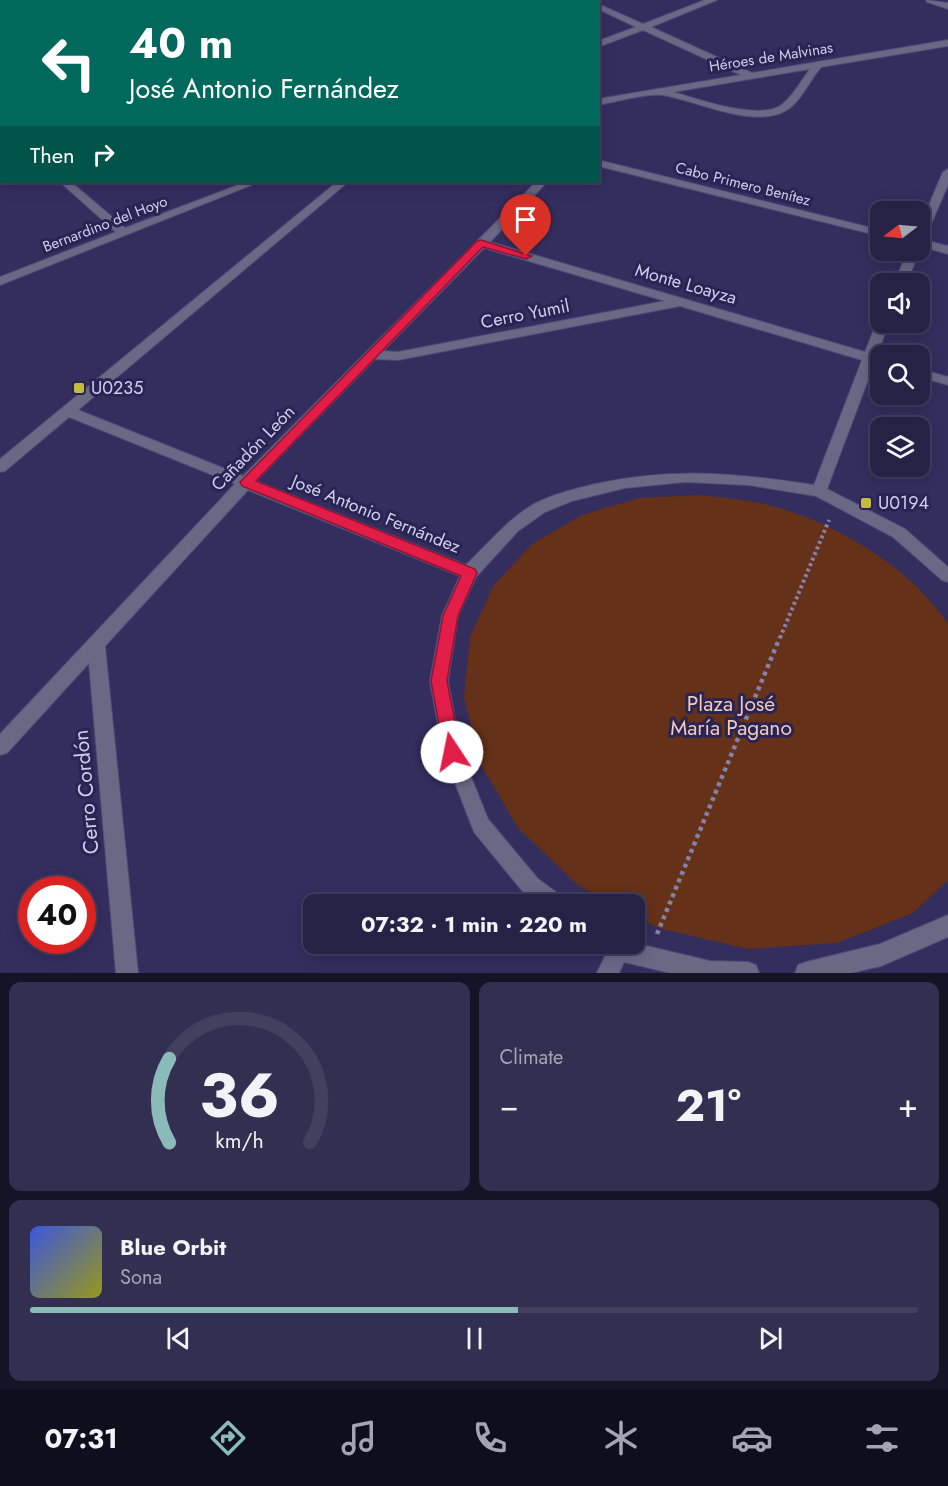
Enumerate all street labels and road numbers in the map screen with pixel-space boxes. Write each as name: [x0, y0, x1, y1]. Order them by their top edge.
street label: Héroes de Malvinas: [708, 36, 834, 78]
street label: Cabo Primero Benítez: [673, 157, 813, 211]
street label: Bernardino del Hoyo: [39, 190, 171, 258]
street label: Monte Loayza: [632, 257, 740, 311]
street label: Cerro Yumil: [478, 293, 572, 335]
street label: Cañadón León: [205, 399, 301, 497]
street label: José Antonio Fernández: [286, 467, 465, 560]
street label: Cerro Cordón: [66, 729, 106, 855]

